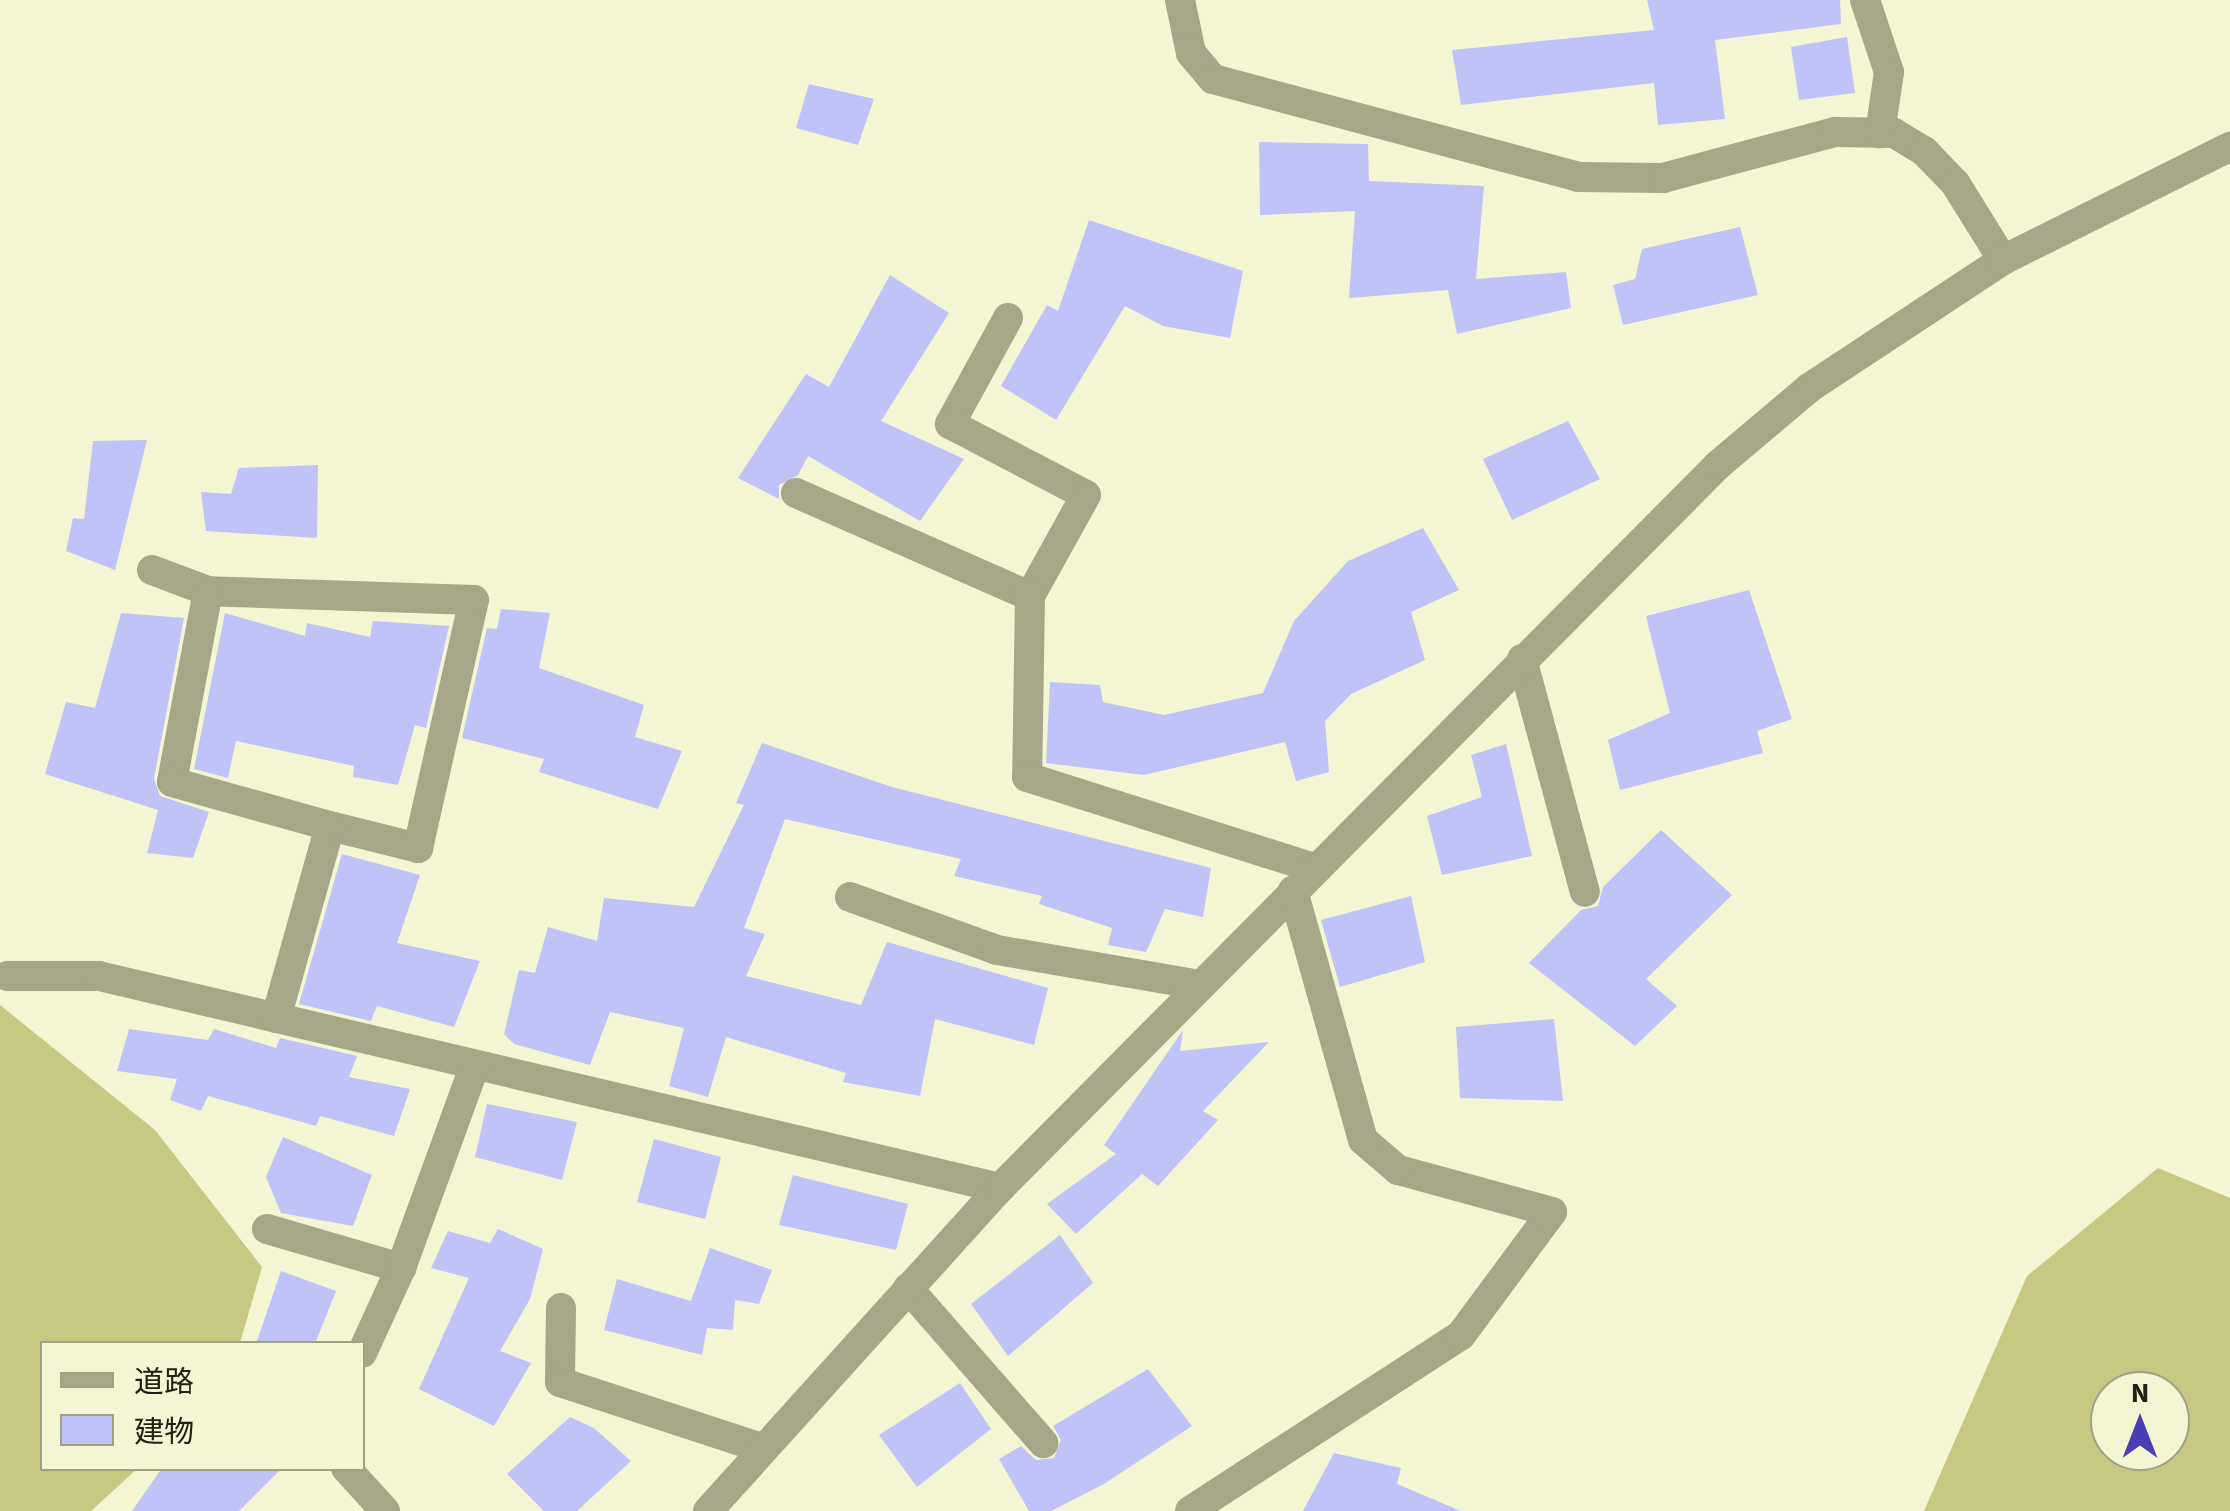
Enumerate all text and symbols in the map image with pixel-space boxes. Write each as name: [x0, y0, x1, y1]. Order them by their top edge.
legend: [40, 1341, 365, 1471]
text: 道路: [134, 1361, 194, 1404]
north arrow: [2090, 1371, 2190, 1471]
text: N: [2131, 1373, 2149, 1413]
text: 建物: [134, 1411, 194, 1454]

